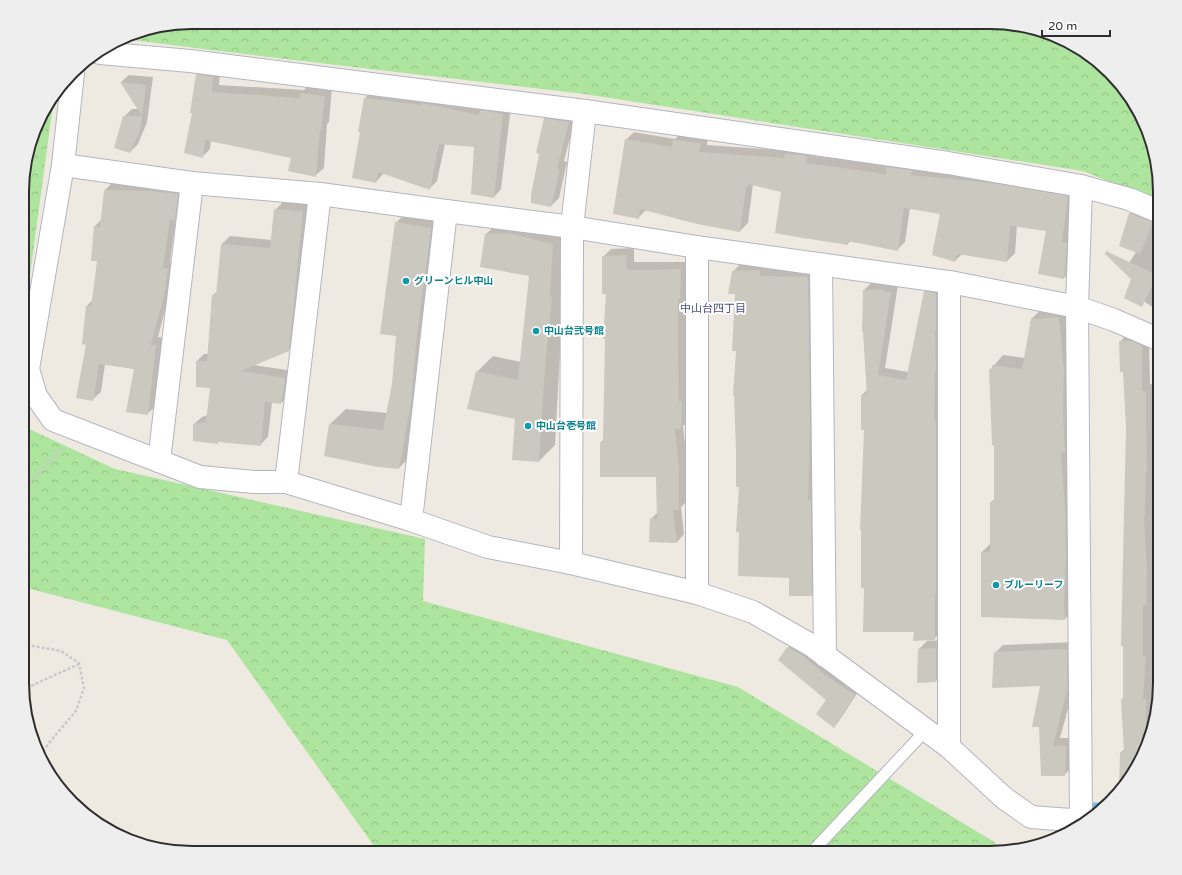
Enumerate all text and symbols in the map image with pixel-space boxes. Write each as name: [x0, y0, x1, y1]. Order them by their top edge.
scale bar: [1042, 12, 1110, 38]
text: 20 m: [1048, 19, 1077, 33]
place label: グリーンヒル中山: [414, 275, 494, 287]
marker: グリーンヒル中山: [401, 276, 411, 286]
district label: 中山台四丁目: [680, 302, 746, 315]
place label: 中山台弐号館: [544, 325, 604, 337]
marker: 中山台弐号館: [531, 326, 541, 336]
place label: 中山台壱号館: [536, 420, 596, 432]
marker: 中山台壱号館: [523, 421, 533, 431]
place label: ブルーリーフ: [1004, 579, 1063, 591]
marker: ブルーリーフ: [991, 580, 1001, 590]

